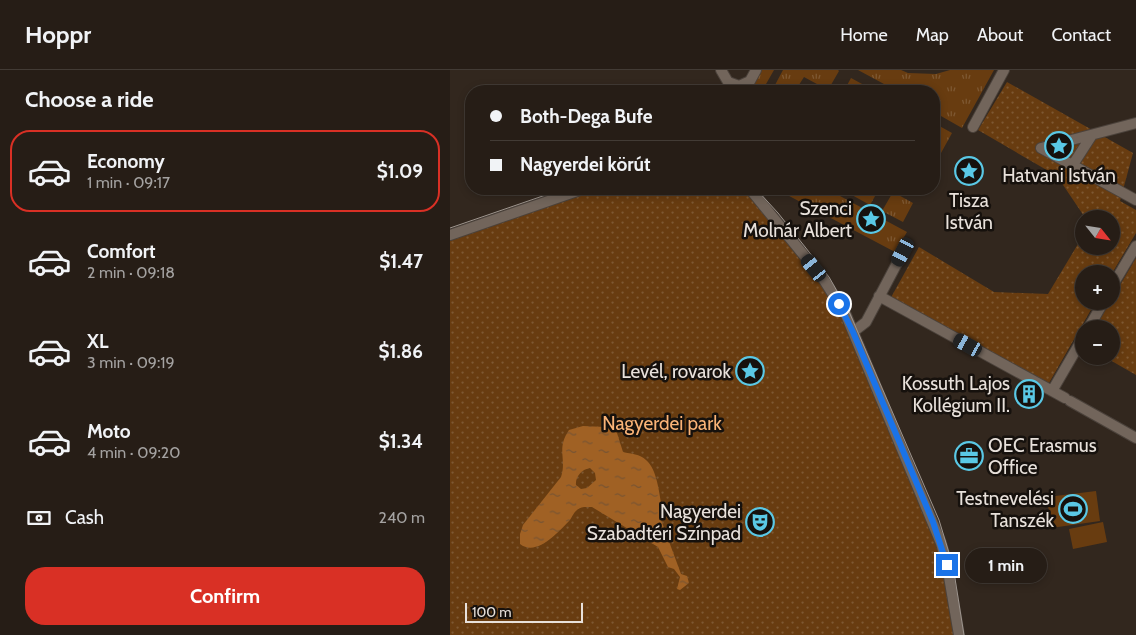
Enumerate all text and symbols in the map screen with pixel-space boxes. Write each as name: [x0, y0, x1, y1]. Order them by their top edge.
text: Hoppr: [25, 20, 91, 49]
text: Home: [840, 24, 888, 46]
text: Map: [916, 24, 949, 46]
text: About: [977, 24, 1023, 46]
text: Contact: [1051, 24, 1111, 46]
text: Choose a ride: [25, 86, 154, 113]
text: Both-Dega Bufe: [520, 105, 653, 128]
place icon: Hatvani István: [1044, 131, 1074, 161]
icon: car: [27, 149, 72, 194]
text: Economy: [87, 150, 165, 173]
text: Nagyerdei körút: [520, 153, 651, 176]
place icon: Tisza István: [954, 156, 984, 186]
text: $1.09: [377, 160, 423, 183]
place label: Hatvani István: [1002, 164, 1116, 187]
text: 1 min · 09:17: [87, 173, 170, 192]
place label: Tisza István: [945, 189, 993, 234]
place label: Szenci Molnár Albert: [743, 197, 853, 242]
place icon: Szenci Molnár Albert: [856, 204, 886, 234]
north arrow: [1075, 210, 1120, 255]
map controls: [1075, 210, 1120, 365]
car: [889, 235, 916, 269]
icon: car: [27, 239, 72, 284]
text: Comfort: [87, 240, 156, 263]
text: $1.47: [379, 250, 423, 273]
car: [798, 252, 829, 284]
text: 2 min · 09:18: [87, 263, 175, 282]
button: +: [1075, 265, 1120, 310]
route start: [828, 293, 850, 315]
button: −: [1075, 320, 1120, 365]
icon: car: [27, 329, 72, 374]
text: XL: [87, 330, 108, 353]
car: [951, 331, 984, 359]
text: $1.86: [379, 340, 423, 363]
text: 3 min · 09:19: [87, 353, 175, 372]
place icon: Levél, rovarok: [735, 356, 765, 386]
place label: Levél, rovarok: [621, 360, 731, 383]
place label: Kossuth Lajos Kollégium II.: [902, 372, 1010, 417]
building icon: Kossuth Lajos Kollégium II.: [1014, 379, 1044, 409]
park label: Nagyerdei park: [602, 412, 722, 435]
icon: car: [27, 419, 72, 464]
text: Moto: [87, 420, 131, 443]
text: $1.34: [379, 430, 423, 453]
place label: OEC Erasmus Office: [988, 434, 1097, 479]
office icon: OEC Erasmus Office: [954, 441, 984, 471]
text: 4 min · 09:20: [87, 443, 180, 462]
place label: Testnevelési Tanszék: [956, 487, 1054, 532]
sports icon: Testnevelési Tanszék: [1058, 494, 1088, 524]
place label: Nagyerdei Szabadtéri Színpad: [587, 500, 741, 545]
icon: cash: [25, 504, 53, 532]
text: Cash: [65, 506, 104, 529]
theatre icon: Nagyerdei Szabadtéri Színpad: [745, 507, 775, 537]
text: 240 m: [379, 508, 425, 527]
callout: 1 min: [964, 548, 1047, 582]
route end: [936, 554, 958, 576]
text: 1 min: [988, 556, 1024, 575]
button: Confirm: [25, 567, 425, 625]
scale bar: [465, 600, 582, 623]
text: 100 m: [472, 603, 512, 621]

